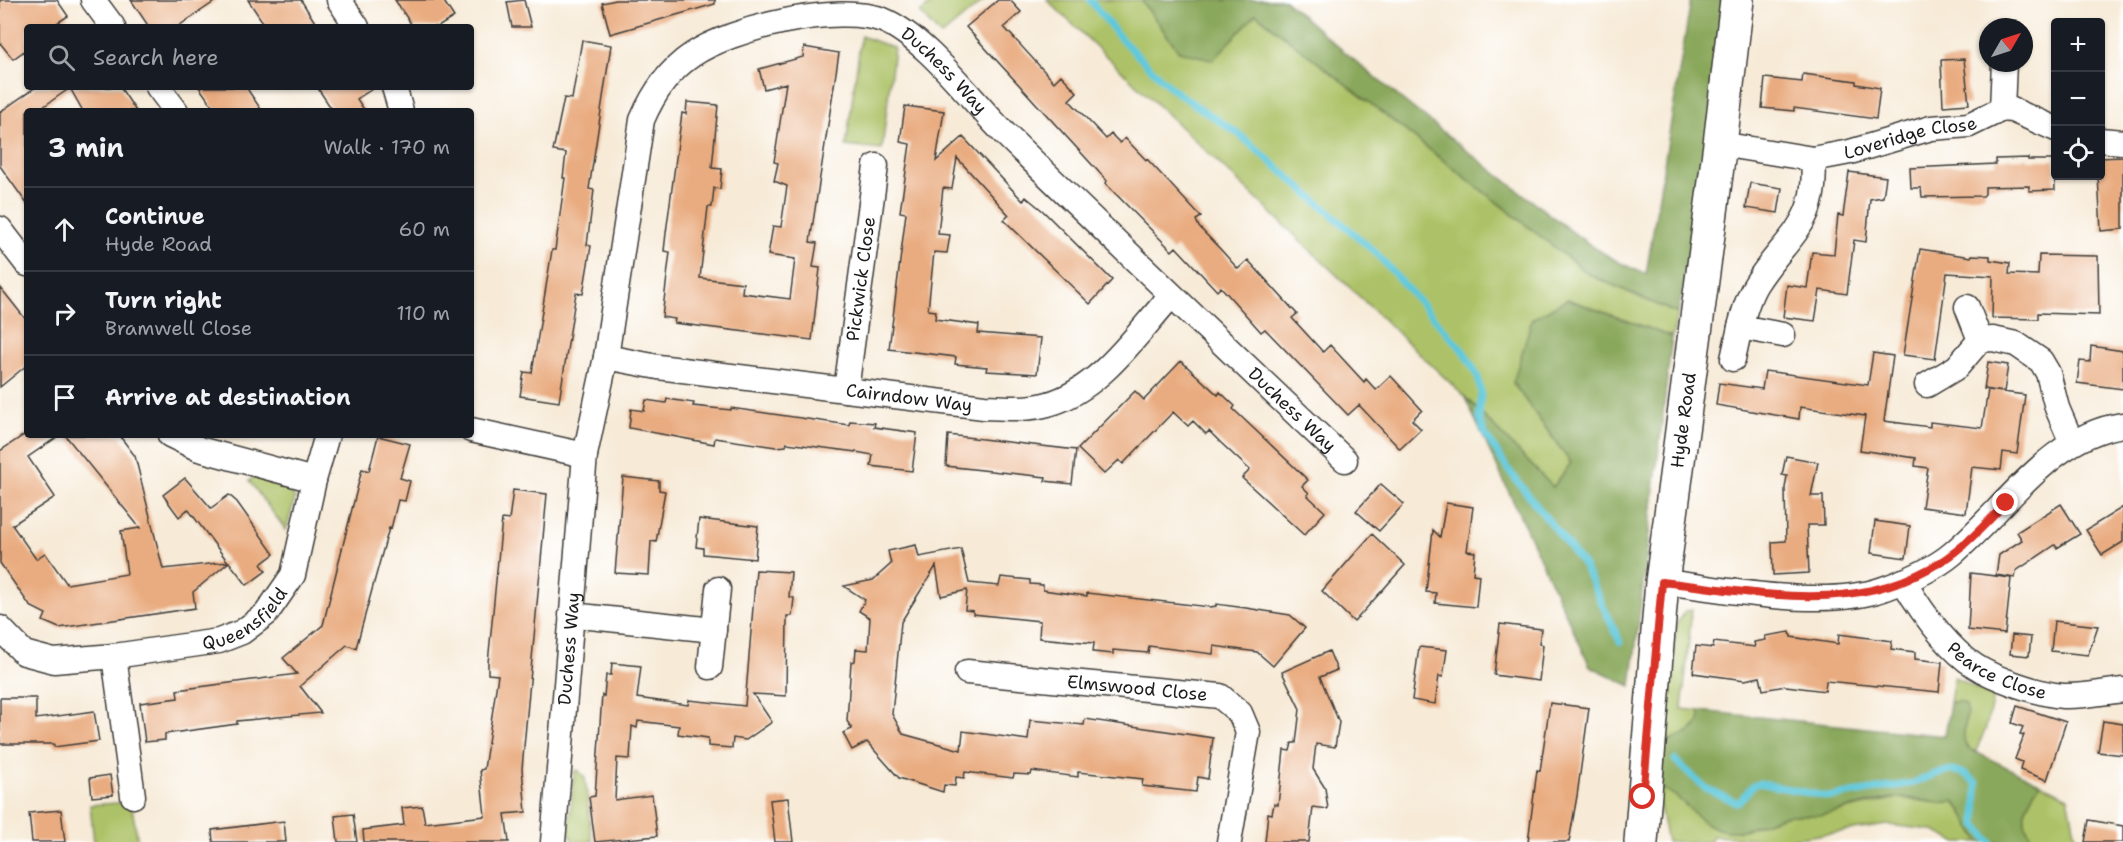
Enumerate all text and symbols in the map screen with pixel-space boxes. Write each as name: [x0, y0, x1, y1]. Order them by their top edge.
north arrow: [1979, 18, 2033, 72]
map controls: [2051, 18, 2105, 180]
button: +: [2051, 18, 2105, 72]
street label: Duchess Way: [896, 22, 993, 119]
search box: [24, 24, 474, 90]
icon: search: [45, 41, 78, 74]
text: Search here: [93, 43, 219, 72]
button: −: [2051, 72, 2105, 126]
street label: Loveridge Close: [1842, 111, 1981, 165]
button: locate: [2051, 126, 2105, 180]
text: 3 min: [48, 130, 124, 165]
text: Walk · 170 m: [324, 134, 450, 160]
text: Continue: [105, 202, 205, 231]
icon: ahead: [48, 213, 81, 246]
street label: Pickwick Close: [841, 215, 881, 343]
text: 60 m: [398, 216, 450, 242]
text: Hyde Road: [105, 231, 212, 257]
text: Turn right: [105, 286, 222, 315]
icon: right: [48, 297, 81, 330]
text: 110 m: [396, 300, 450, 326]
text: Bramwell Close: [105, 315, 252, 341]
street label: Duchess Way: [1243, 362, 1341, 457]
street label: Hyde Road: [1665, 371, 1702, 470]
street label: Cairndow Way: [845, 378, 974, 417]
icon: arrive: [48, 381, 81, 414]
text: Arrive at destination: [105, 383, 351, 412]
route end: [1992, 489, 2018, 515]
street label: Queensfield: [201, 583, 293, 655]
street label: Duchess Way: [552, 591, 586, 706]
street label: Pearce Close: [1942, 636, 2049, 705]
street label: Elmswood Close: [1066, 670, 1209, 707]
route start: [1629, 783, 1655, 809]

